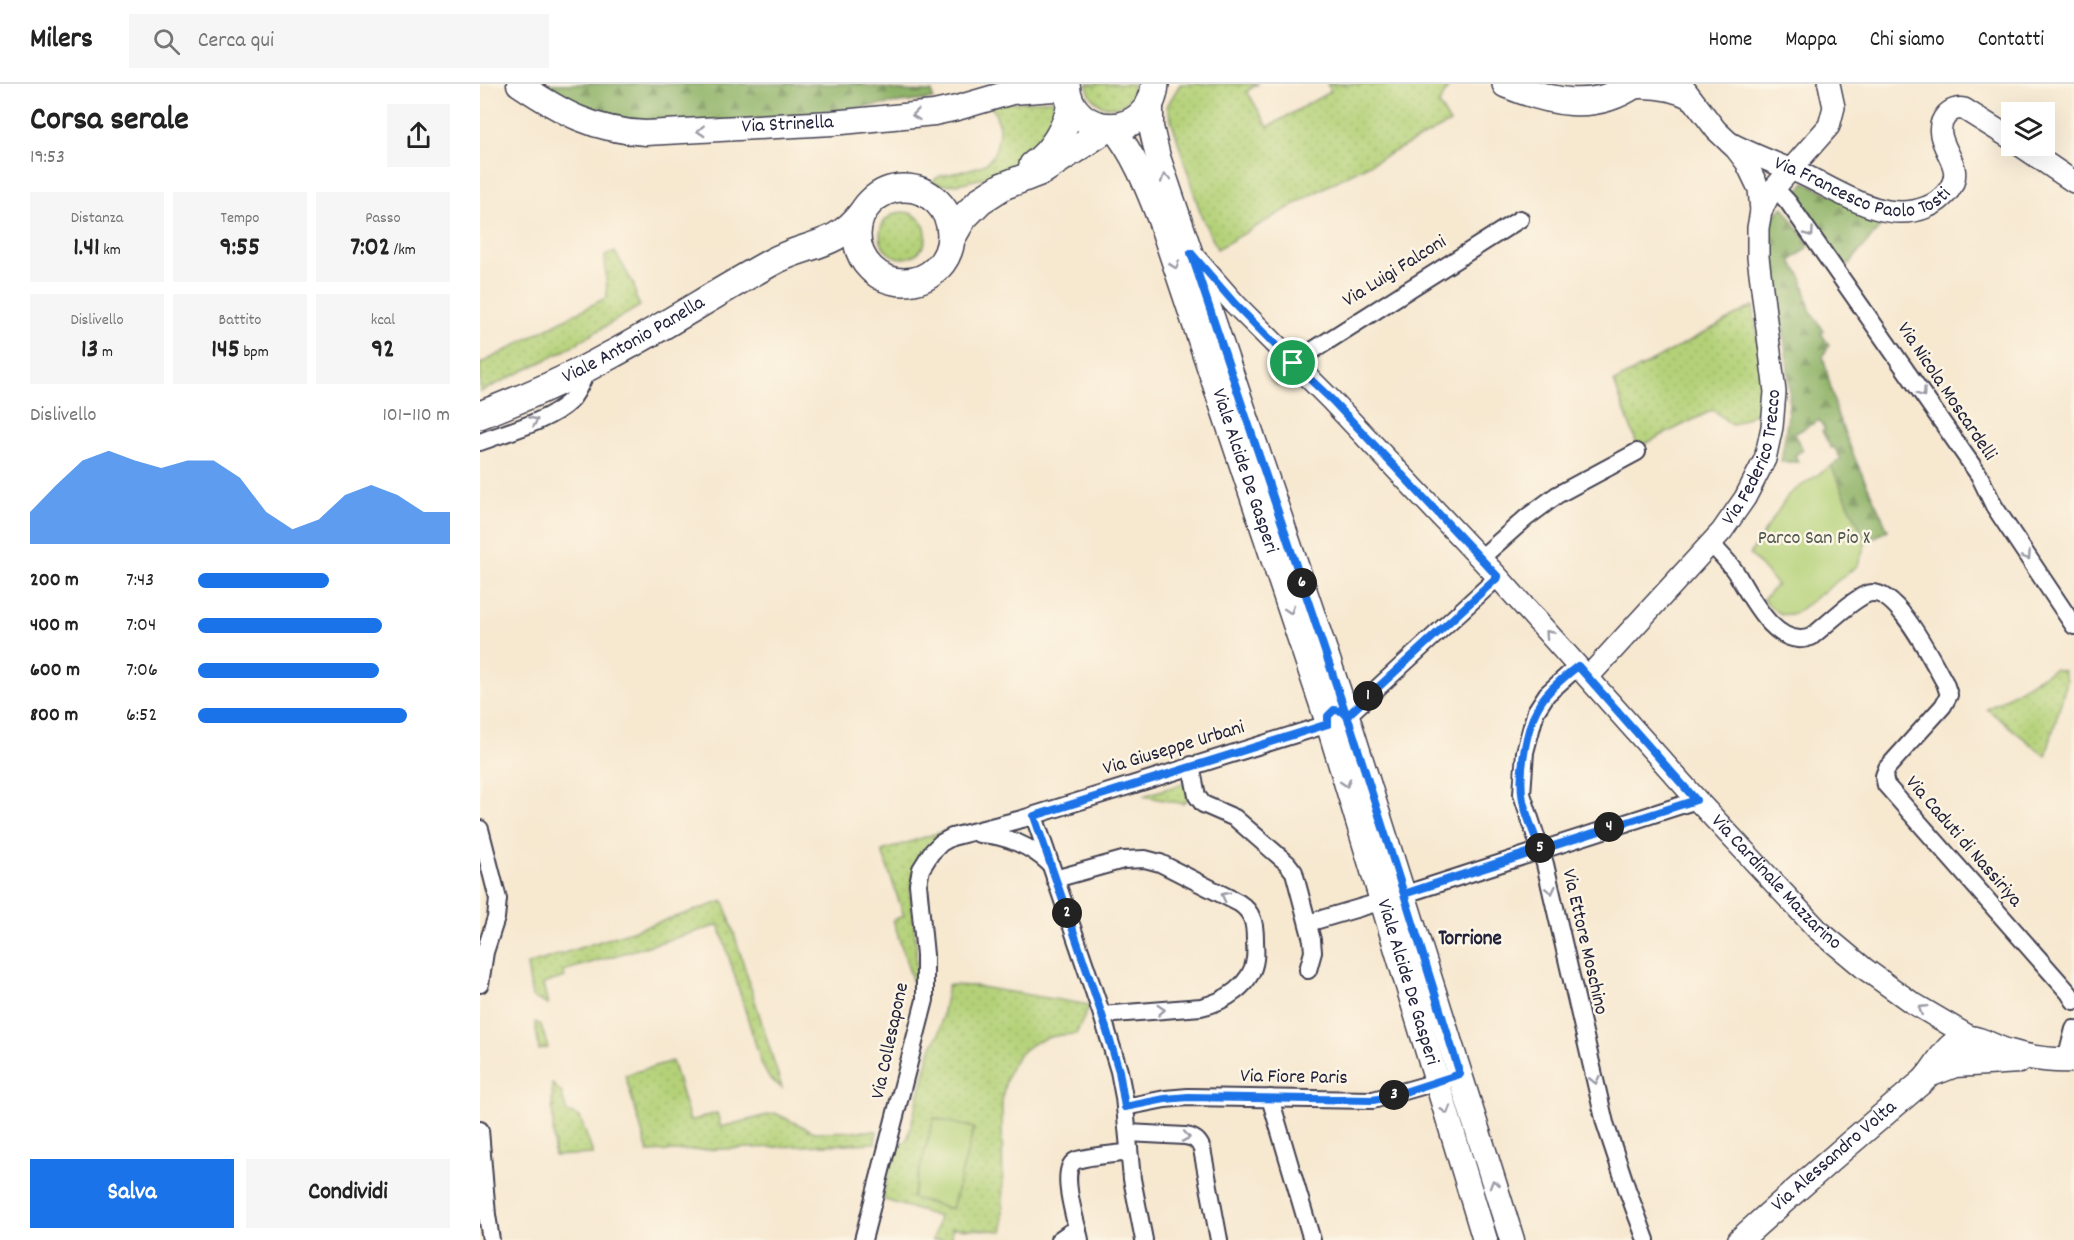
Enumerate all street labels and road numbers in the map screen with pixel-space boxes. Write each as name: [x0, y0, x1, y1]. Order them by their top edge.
street label: Via Strinella: [741, 109, 835, 142]
street label: Via Francesco Paolo Tosti: [1770, 150, 1959, 226]
street label: Via Luigi Falconi: [1338, 229, 1453, 315]
street label: Viale Antonio Panella: [558, 289, 711, 392]
street label: Via Nicola Moscardelli: [1889, 317, 2003, 467]
street label: Viale Alcide De Gasperi: [1203, 385, 1285, 557]
street label: Via Federico Trecco: [1716, 388, 1789, 531]
street label: Via Giuseppe Urbani: [1100, 714, 1249, 784]
street label: Via Caduti di Nassiriya: [1898, 770, 2028, 914]
street label: Via Cardinale Mazzarino: [1704, 809, 1847, 957]
street label: Via Ettore Moschino: [1554, 866, 1614, 1018]
street label: Viale Alcide De Gasperi: [1368, 896, 1445, 1069]
street label: Via Collesapone: [865, 980, 917, 1102]
street label: Via Fiore Paris: [1240, 1063, 1348, 1093]
street label: Via Alessandro Volta: [1766, 1094, 1904, 1219]

